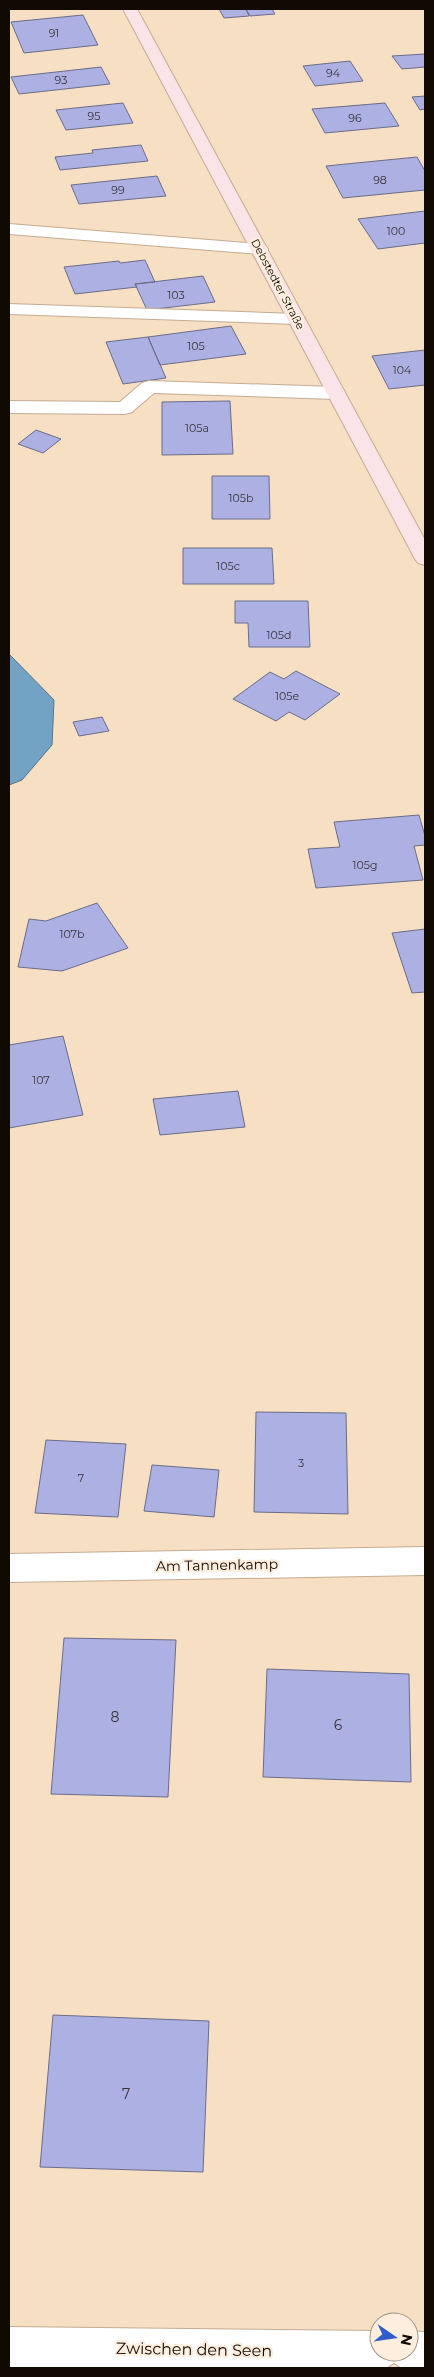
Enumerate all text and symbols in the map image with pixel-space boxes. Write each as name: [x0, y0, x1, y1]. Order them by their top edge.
house number: 91: [49, 26, 59, 40]
house number: 94: [326, 66, 341, 80]
house number: 93: [55, 73, 67, 87]
house number: 95: [88, 109, 100, 123]
house number: 96: [348, 111, 362, 125]
house number: 98: [373, 173, 387, 187]
house number: 99: [111, 183, 125, 197]
house number: 100: [387, 224, 405, 238]
street label: Debstedter Straße: [248, 236, 308, 332]
house number: 103: [167, 288, 185, 302]
house number: 105: [187, 339, 205, 353]
house number: 104: [393, 363, 412, 377]
house number: 105a: [185, 421, 209, 435]
house number: 105b: [229, 491, 253, 505]
house number: 105c: [216, 559, 240, 573]
house number: 105d: [267, 628, 291, 642]
house number: 105e: [275, 689, 299, 703]
house number: 105g: [352, 858, 378, 872]
house number: 107b: [59, 927, 85, 941]
house number: 107: [32, 1073, 50, 1087]
house number: 3: [298, 1456, 304, 1470]
house number: 7: [78, 1471, 84, 1485]
street label: Am Tannenkamp: [156, 1555, 278, 1575]
house number: 8: [111, 1708, 120, 1726]
house number: 6: [334, 1716, 343, 1734]
house number: 7: [122, 2085, 130, 2103]
north arrow: [369, 2312, 419, 2362]
text: N: [397, 2332, 417, 2347]
street label: Zwischen den Seen: [116, 2339, 272, 2360]

